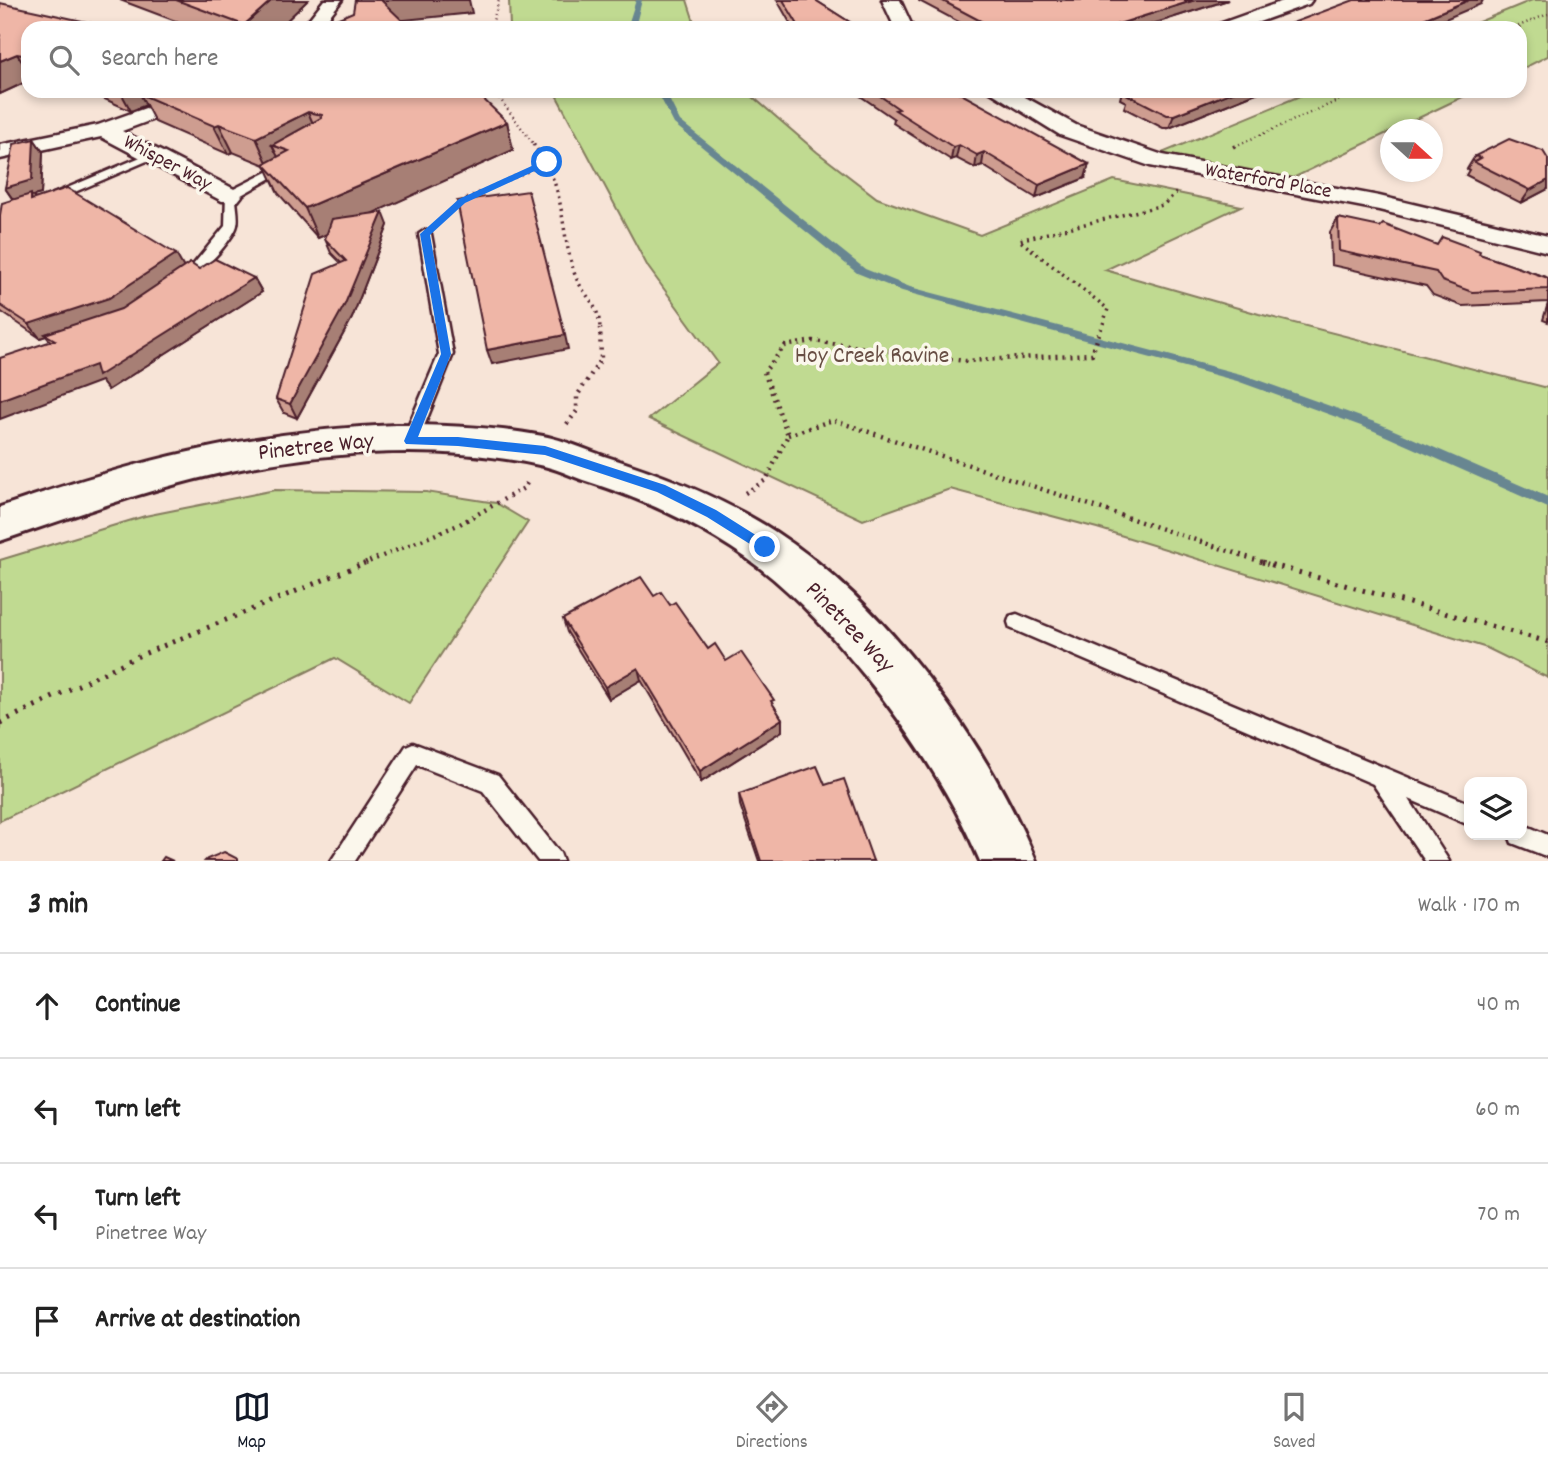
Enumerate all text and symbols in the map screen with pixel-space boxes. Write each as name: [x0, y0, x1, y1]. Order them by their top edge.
search box: [21, 21, 1527, 98]
icon: search: [45, 41, 83, 79]
text: Search here: [101, 41, 219, 78]
north arrow: [1380, 119, 1443, 182]
street label: Whisper Way: [117, 128, 217, 200]
route start: [531, 146, 562, 177]
street label: Waterford Place: [1202, 156, 1334, 208]
park label: Hoy Creek Ravine: [795, 340, 949, 374]
street label: Pinetree Way: [257, 425, 377, 471]
route end: [749, 531, 780, 562]
street label: Pinetree Way: [796, 574, 902, 682]
map controls: [1464, 777, 1527, 840]
button: layers: [1464, 777, 1527, 840]
text: 3 min: [28, 885, 88, 928]
text: Walk · 170 m: [1418, 890, 1520, 923]
icon: ahead: [28, 987, 66, 1025]
text: Continue: [95, 987, 180, 1024]
text: 40 m: [1477, 989, 1520, 1022]
icon: left: [28, 1092, 66, 1130]
text: Turn left: [95, 1092, 181, 1129]
text: 60 m: [1475, 1094, 1520, 1127]
text: Turn left: [95, 1181, 181, 1218]
icon: left: [28, 1197, 66, 1235]
text: 70 m: [1478, 1199, 1520, 1232]
text: Pinetree Way: [95, 1218, 206, 1251]
icon: arrive: [28, 1302, 66, 1340]
text: Arrive at destination: [95, 1302, 300, 1339]
tab: Map: [233, 1388, 271, 1457]
tab: Directions: [736, 1388, 808, 1457]
tab: Saved: [1273, 1388, 1315, 1457]

